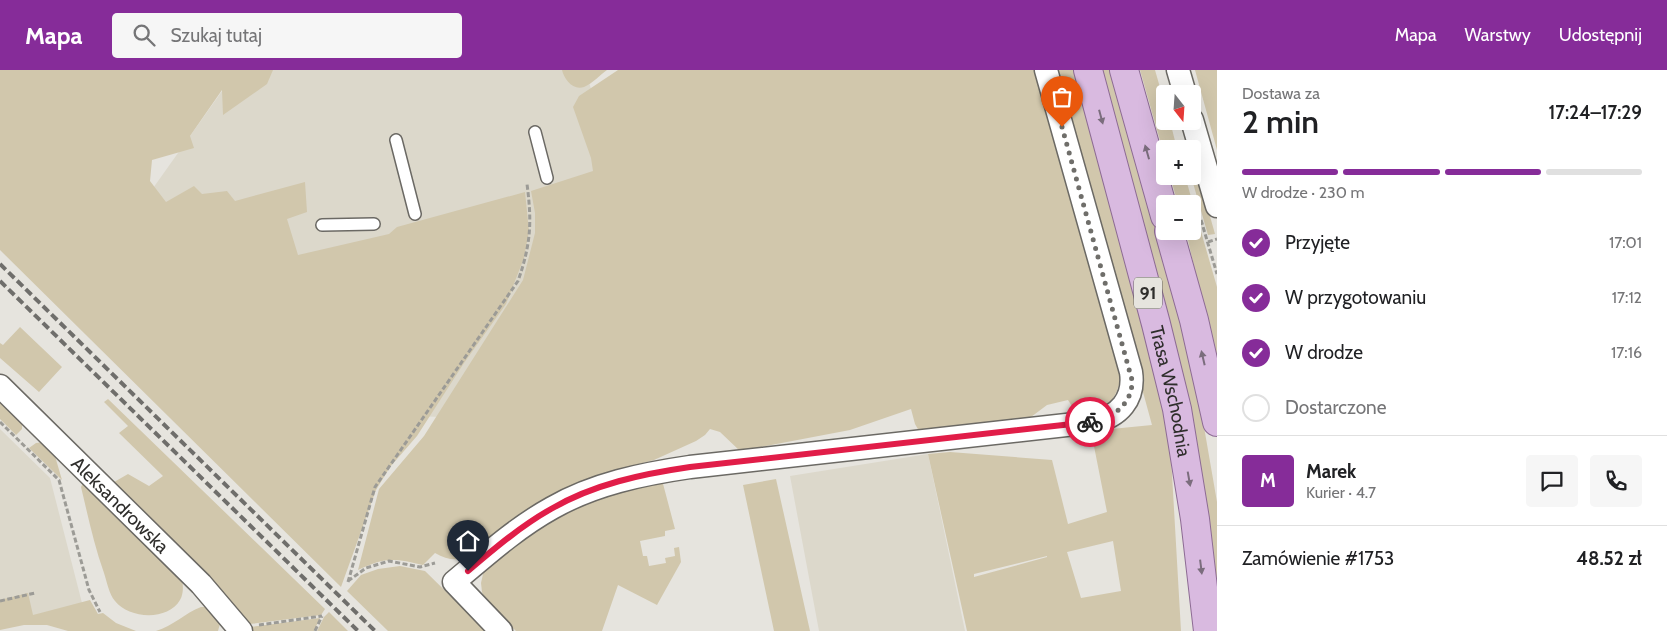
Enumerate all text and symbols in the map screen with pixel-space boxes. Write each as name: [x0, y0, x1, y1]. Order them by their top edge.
search box: [112, 13, 462, 58]
text: Mapa: [25, 21, 82, 50]
icon: search: [130, 21, 158, 49]
text: Szukaj tutaj: [170, 24, 262, 47]
text: Mapa: [1395, 24, 1437, 46]
text: Warstwy: [1465, 24, 1531, 46]
text: Udostępnij: [1559, 24, 1642, 46]
pin: [1041, 76, 1083, 127]
icon: bag: [1048, 83, 1076, 111]
text: Dostawa za: [1242, 84, 1320, 103]
north arrow: [1156, 85, 1201, 130]
map controls: [1156, 85, 1201, 240]
text: 17:24–17:29: [1549, 101, 1642, 124]
text: 2 min: [1242, 102, 1319, 141]
one-way arrow: [1097, 110, 1105, 125]
button: +: [1156, 140, 1201, 185]
one-way arrow: [1143, 144, 1151, 159]
text: W drodze · 230 m: [1242, 183, 1365, 202]
button: −: [1156, 195, 1201, 240]
icon: check: [1242, 229, 1270, 257]
text: Przyjęte: [1285, 231, 1350, 254]
text: 17:01: [1609, 233, 1642, 252]
road number: 91: [1134, 278, 1162, 308]
icon: check: [1242, 284, 1270, 312]
text: W przygotowaniu: [1285, 286, 1426, 309]
text: 17:12: [1612, 288, 1642, 307]
street label: Trasa Wschodnia: [1145, 323, 1196, 459]
icon: check: [1242, 339, 1270, 367]
text: W drodze: [1285, 341, 1363, 364]
text: 17:16: [1611, 343, 1642, 362]
one-way arrow: [1199, 350, 1207, 365]
text: Dostarczone: [1285, 396, 1386, 419]
courier: [1065, 397, 1115, 447]
icon: bike: [1076, 408, 1104, 436]
street label: Aleksandrowska: [67, 452, 174, 558]
button: chat: [1526, 455, 1578, 507]
button: phone: [1590, 455, 1642, 507]
text: Marek: [1306, 460, 1356, 483]
text: M: [1260, 469, 1276, 492]
one-way arrow: [1185, 471, 1193, 487]
text: Kurier · 4.7: [1306, 483, 1376, 502]
pin: [447, 520, 489, 571]
icon: home: [454, 527, 482, 555]
text: Zamówienie #1753: [1242, 547, 1394, 570]
text: 48.52 zł: [1576, 547, 1642, 570]
one-way arrow: [1197, 559, 1205, 575]

